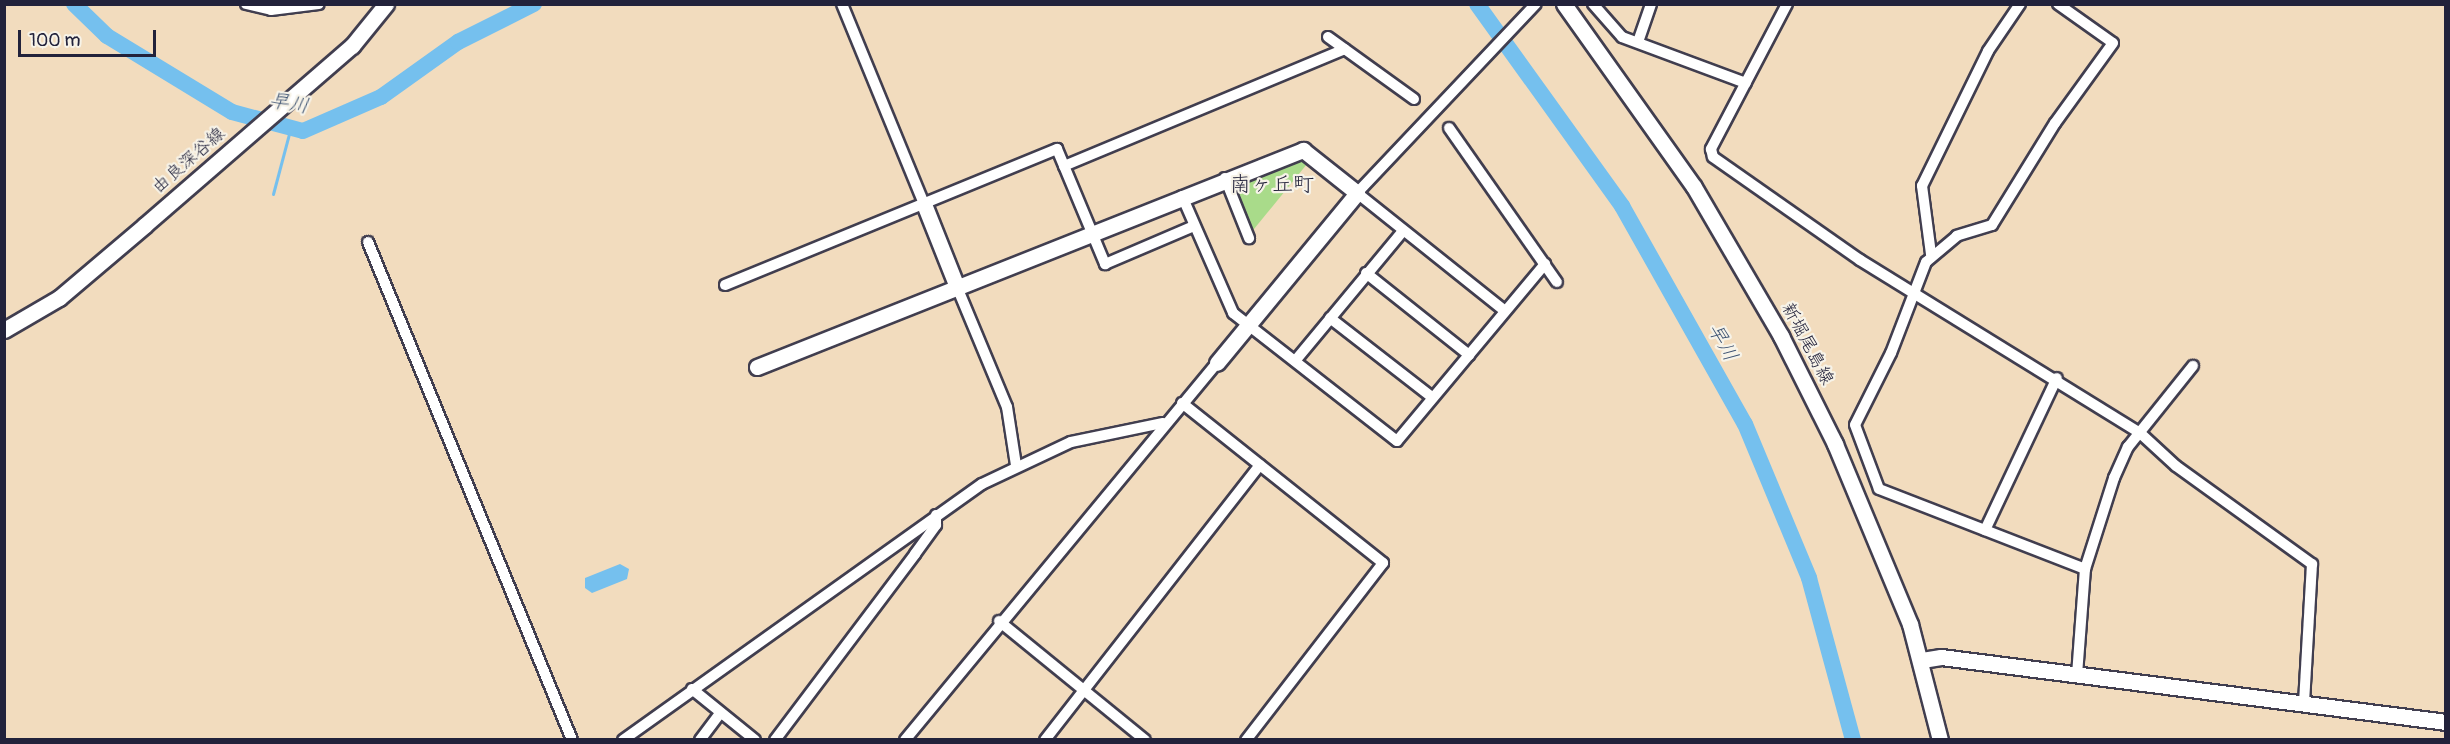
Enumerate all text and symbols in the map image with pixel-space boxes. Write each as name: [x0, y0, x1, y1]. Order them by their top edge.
scale bar: [21, 18, 159, 56]
text: 100 m: [29, 29, 81, 52]
water label: 早川: [267, 88, 311, 118]
street label: 由良深谷線: [148, 123, 230, 199]
district label: 南ヶ丘町: [1230, 172, 1314, 198]
street label: 新堀尾島線: [1776, 299, 1838, 389]
water label: 早川: [1703, 319, 1743, 365]

